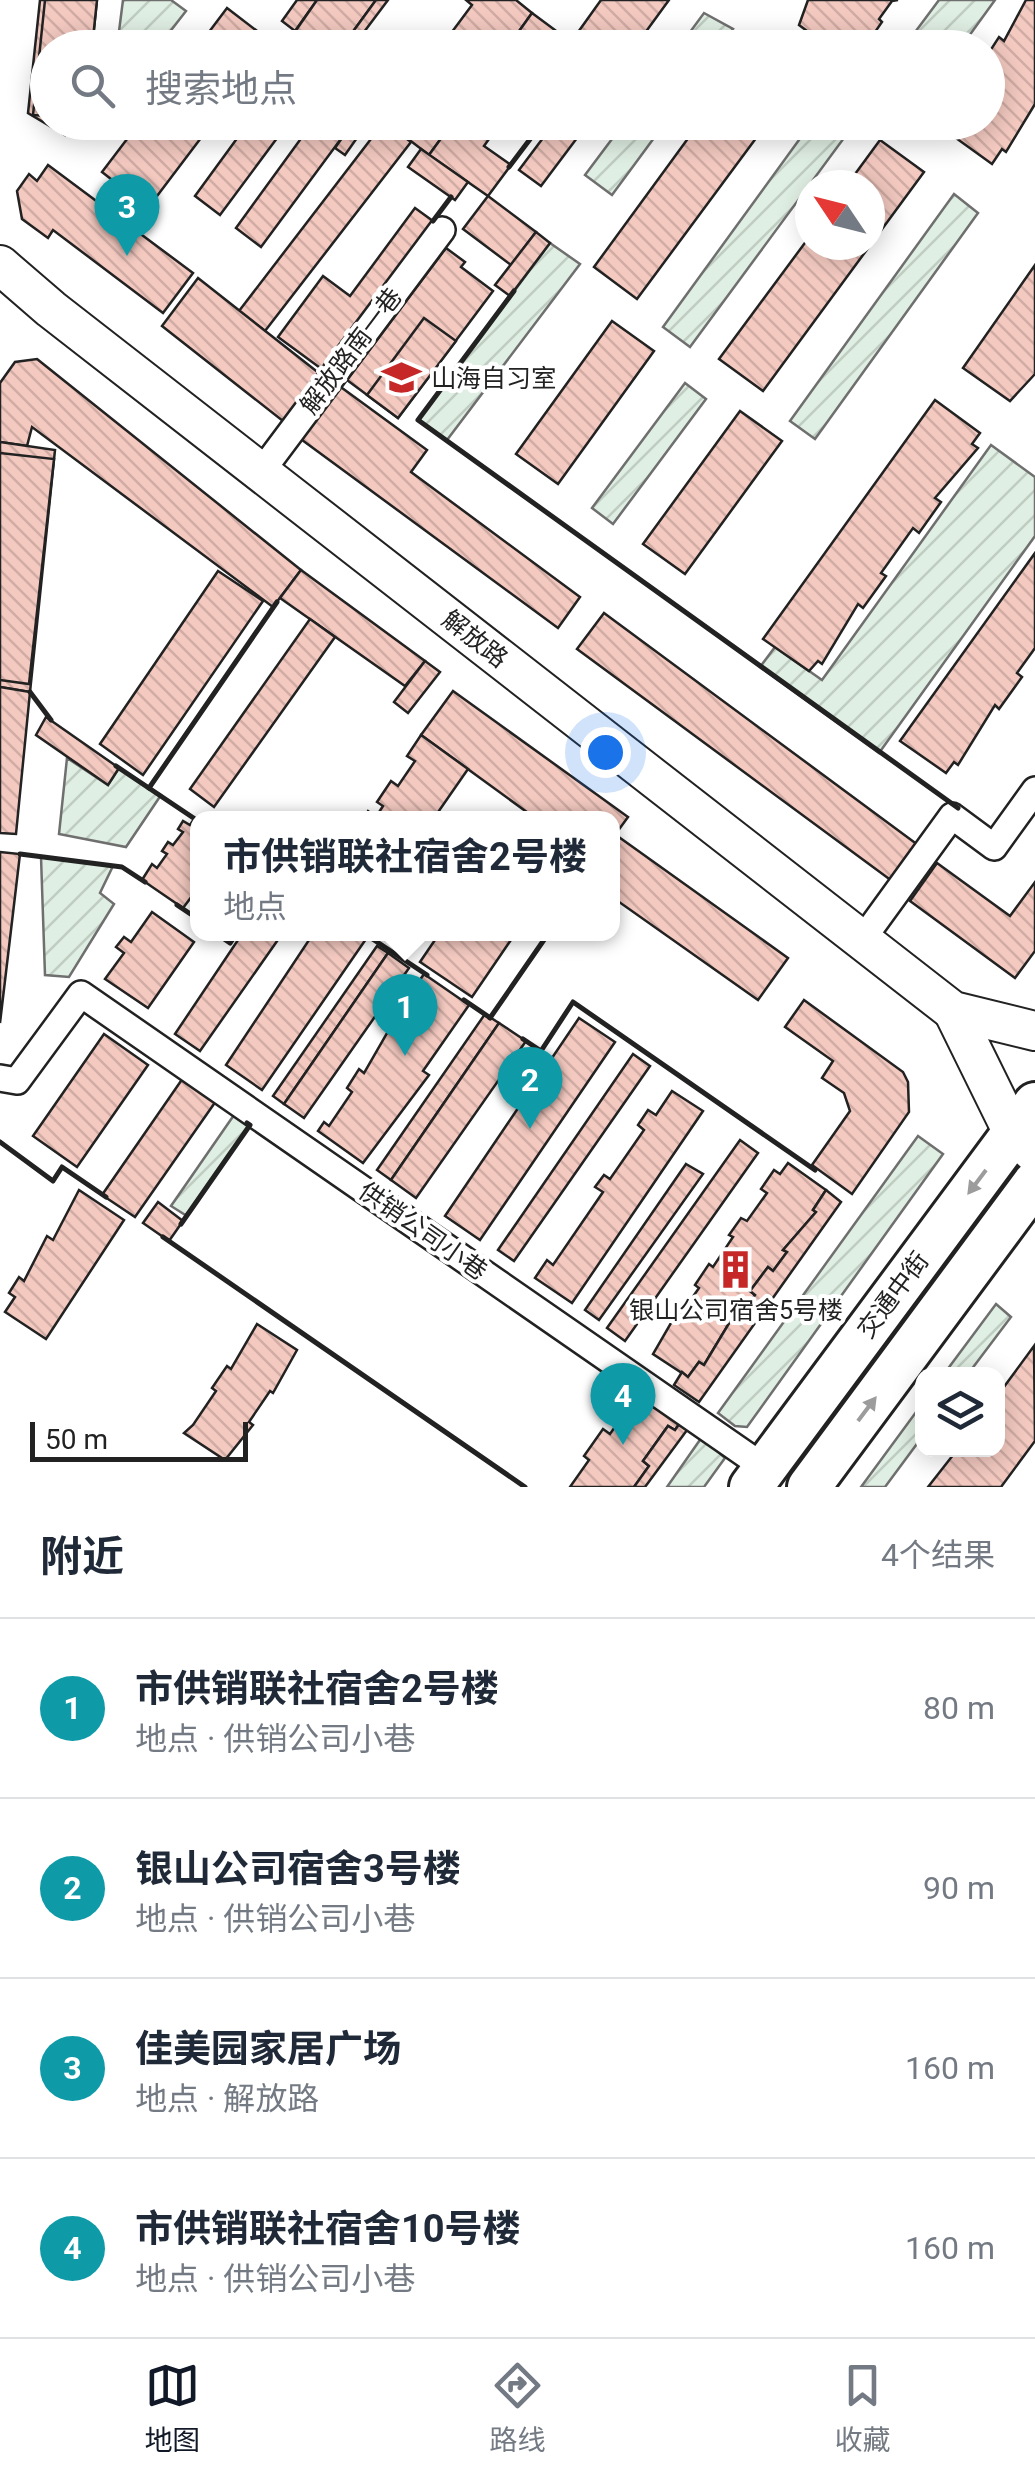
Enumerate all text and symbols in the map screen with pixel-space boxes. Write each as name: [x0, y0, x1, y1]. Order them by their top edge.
search box: [30, 30, 1005, 140]
icon: search: [65, 58, 120, 113]
text: 搜索地点: [145, 67, 297, 111]
north arrow: [795, 170, 885, 260]
pin: 3: [94, 174, 160, 256]
street label: 解放路南一巷: [294, 282, 408, 420]
school or university icon: 山海自习室: [380, 357, 422, 399]
place label: 山海自习室: [431, 364, 556, 393]
street label: 解放路: [437, 604, 513, 674]
your location: [580, 727, 631, 778]
popup: [190, 811, 620, 941]
text: 市供销联社宿舍2号楼: [223, 835, 587, 879]
text: 地点: [223, 888, 287, 926]
pin: 1: [372, 974, 438, 1056]
pin: 2: [498, 1046, 562, 1129]
one-way arrow: [968, 1169, 987, 1195]
street label: 供销公司小巷: [353, 1176, 493, 1286]
street label: 交通中街: [851, 1246, 935, 1344]
building icon: 银山公司宿舍5号楼: [715, 1248, 757, 1290]
place label: 银山公司宿舍5号楼: [629, 1296, 843, 1325]
pin: 4: [590, 1362, 656, 1445]
map controls: [915, 1367, 1005, 1457]
button: layers: [915, 1367, 1005, 1457]
one-way arrow: [857, 1396, 877, 1422]
scale bar: [30, 1417, 248, 1462]
text: 50 m: [45, 1423, 108, 1456]
text: 附近: [40, 1532, 124, 1581]
text: 4个结果: [881, 1536, 995, 1574]
text: 市供销联社宿舍2号楼: [135, 1667, 499, 1711]
text: 1: [63, 1689, 82, 1727]
text: 80 m: [923, 1689, 995, 1727]
text: 地点 · 供销公司小巷: [135, 1720, 415, 1758]
text: 银山公司宿舍3号楼: [135, 1847, 461, 1891]
text: 2: [63, 1869, 82, 1907]
text: 90 m: [923, 1869, 995, 1907]
text: 地点 · 供销公司小巷: [135, 1900, 415, 1938]
text: 佳美园家居广场: [135, 2027, 401, 2071]
text: 3: [63, 2049, 82, 2087]
text: 160 m: [905, 2049, 995, 2087]
text: 地点 · 解放路: [135, 2080, 319, 2118]
text: 市供销联社宿舍10号楼: [135, 2207, 521, 2251]
text: 4: [63, 2229, 82, 2267]
text: 160 m: [905, 2229, 995, 2267]
text: 地点 · 供销公司小巷: [135, 2260, 415, 2298]
tab: 地图: [144, 2358, 201, 2458]
tab: 路线: [489, 2358, 546, 2458]
tab: 收藏: [834, 2358, 891, 2458]

